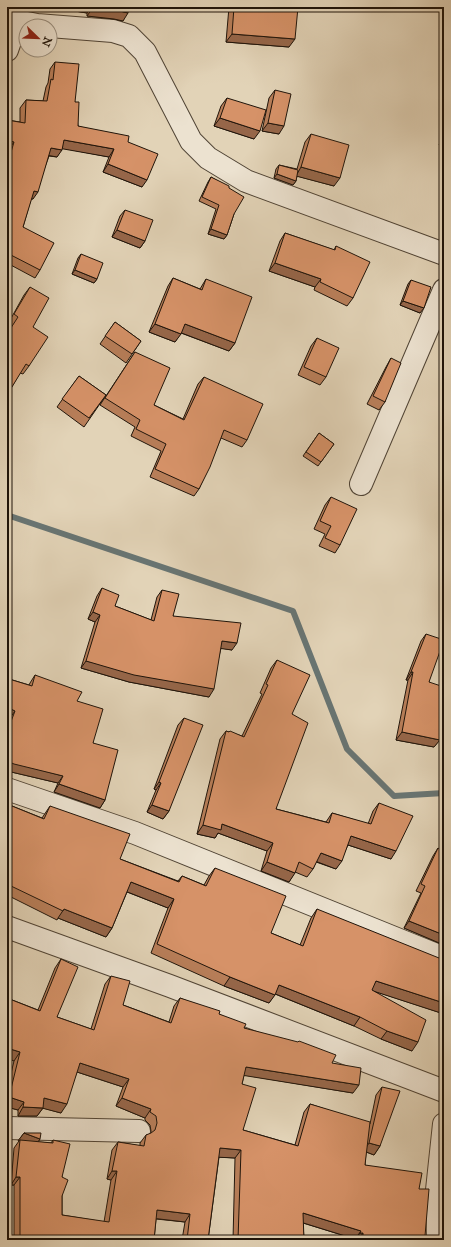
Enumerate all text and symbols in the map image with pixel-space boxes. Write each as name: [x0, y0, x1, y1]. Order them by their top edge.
north arrow: [18, 18, 58, 58]
text: N: [39, 35, 55, 49]

